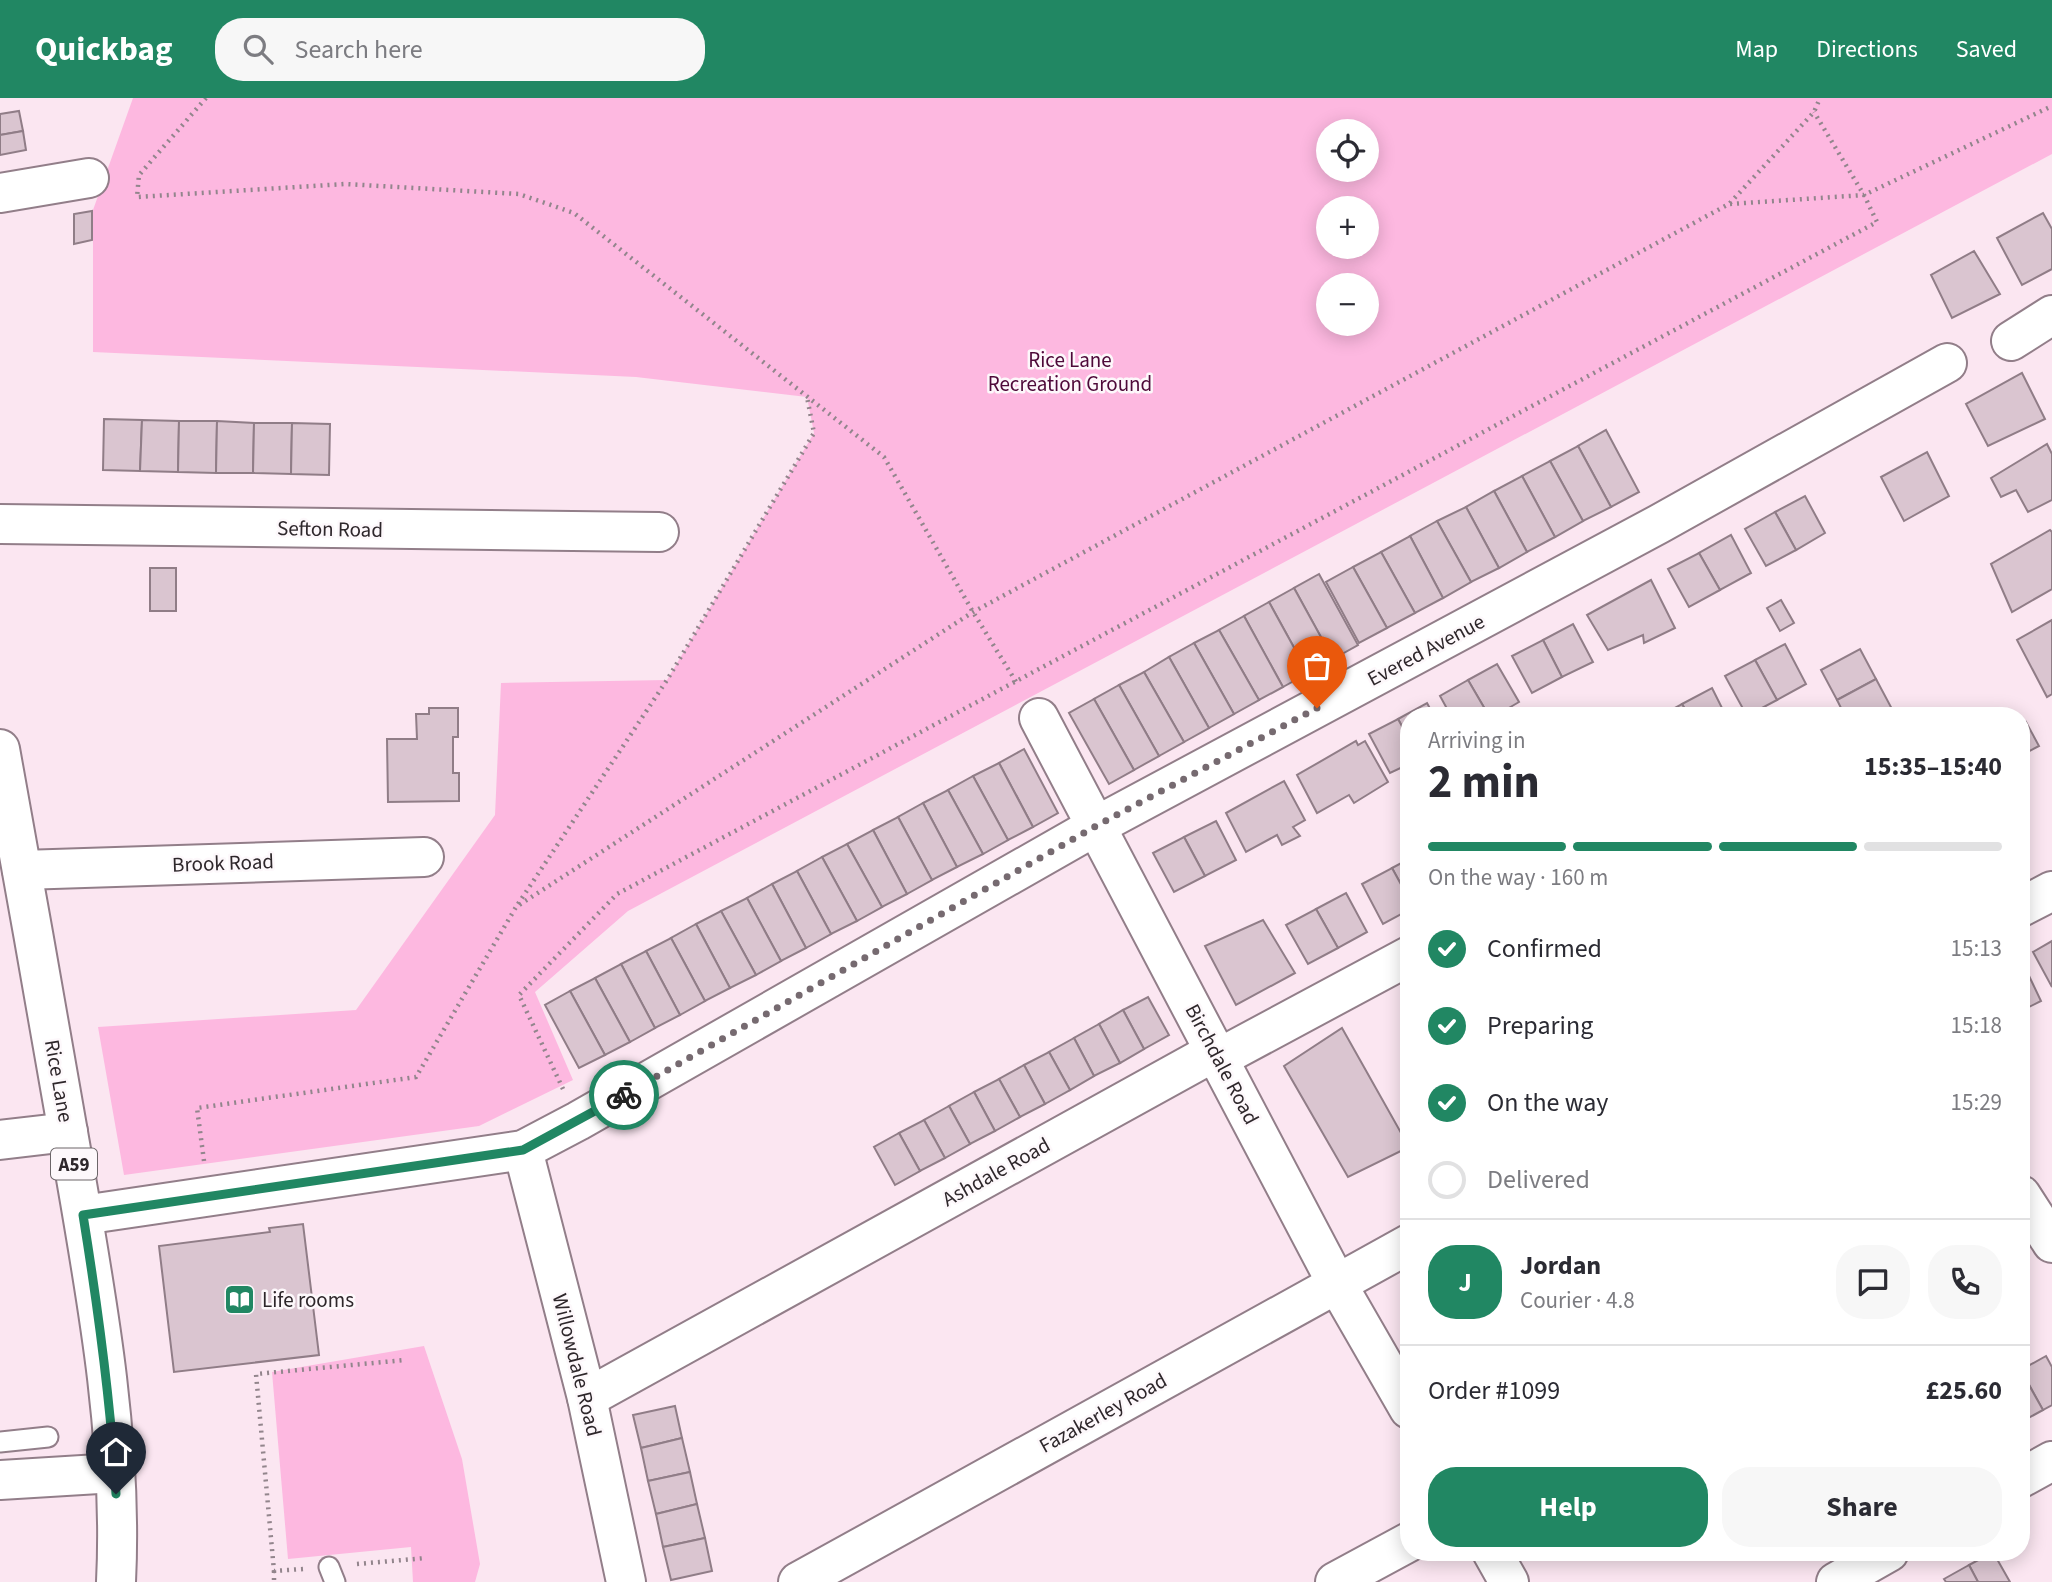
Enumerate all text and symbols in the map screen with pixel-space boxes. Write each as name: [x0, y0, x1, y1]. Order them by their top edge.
search box: [215, 18, 705, 81]
text: Quickbag: [35, 26, 173, 73]
icon: search: [239, 30, 277, 68]
text: Search here: [295, 31, 423, 68]
text: Map: [1735, 32, 1778, 67]
text: Directions: [1816, 32, 1918, 67]
text: Saved: [1956, 32, 2017, 67]
map controls: [1316, 119, 1379, 336]
button: locate: [1316, 119, 1379, 182]
button: +: [1316, 196, 1379, 259]
button: −: [1316, 273, 1379, 336]
park label: Rice Lane Recreation Ground: [988, 345, 1152, 399]
street label: Sefton Road: [277, 513, 383, 545]
street label: Evered Avenue: [1362, 606, 1490, 694]
pin: [1287, 636, 1347, 708]
icon: bag: [1298, 647, 1336, 685]
text: Arriving in: [1428, 724, 1526, 757]
text: 15:35–15:40: [1864, 748, 2002, 785]
text: 2 min: [1428, 750, 1540, 815]
street label: Brook Road: [172, 846, 274, 880]
text: On the way · 160 m: [1428, 861, 1608, 894]
icon: check: [1428, 930, 1466, 968]
text: Confirmed: [1487, 930, 1602, 967]
text: 15:13: [1951, 932, 2002, 965]
street label: Birchdale Road: [1178, 998, 1266, 1130]
icon: check: [1428, 1007, 1466, 1045]
text: Preparing: [1487, 1007, 1593, 1044]
text: 15:18: [1951, 1009, 2002, 1042]
street label: Rice Lane: [37, 1037, 81, 1125]
courier: [589, 1060, 659, 1130]
icon: bike: [605, 1076, 643, 1114]
icon: check: [1428, 1084, 1466, 1122]
text: On the way: [1487, 1084, 1608, 1121]
text: 15:29: [1951, 1086, 2002, 1119]
street label: Ashdale Road: [937, 1130, 1055, 1214]
road number: A59: [51, 1148, 97, 1180]
text: Delivered: [1487, 1161, 1590, 1198]
button: chat: [1836, 1245, 1910, 1319]
button: phone: [1928, 1245, 2002, 1319]
text: Jordan: [1520, 1247, 1601, 1284]
text: J: [1458, 1264, 1472, 1301]
library icon: Life rooms: [222, 1283, 256, 1317]
text: Courier · 4.8: [1520, 1284, 1635, 1317]
place label: Life rooms: [262, 1285, 354, 1315]
street label: Willowdale Road: [545, 1291, 609, 1439]
street label: Fazakerley Road: [1034, 1365, 1172, 1461]
text: Order #1099: [1428, 1372, 1560, 1409]
text: £25.60: [1926, 1372, 2002, 1409]
pin: [86, 1422, 146, 1494]
icon: home: [97, 1433, 135, 1471]
button: Help: [1428, 1467, 1708, 1547]
button: Share: [1722, 1467, 2002, 1547]

